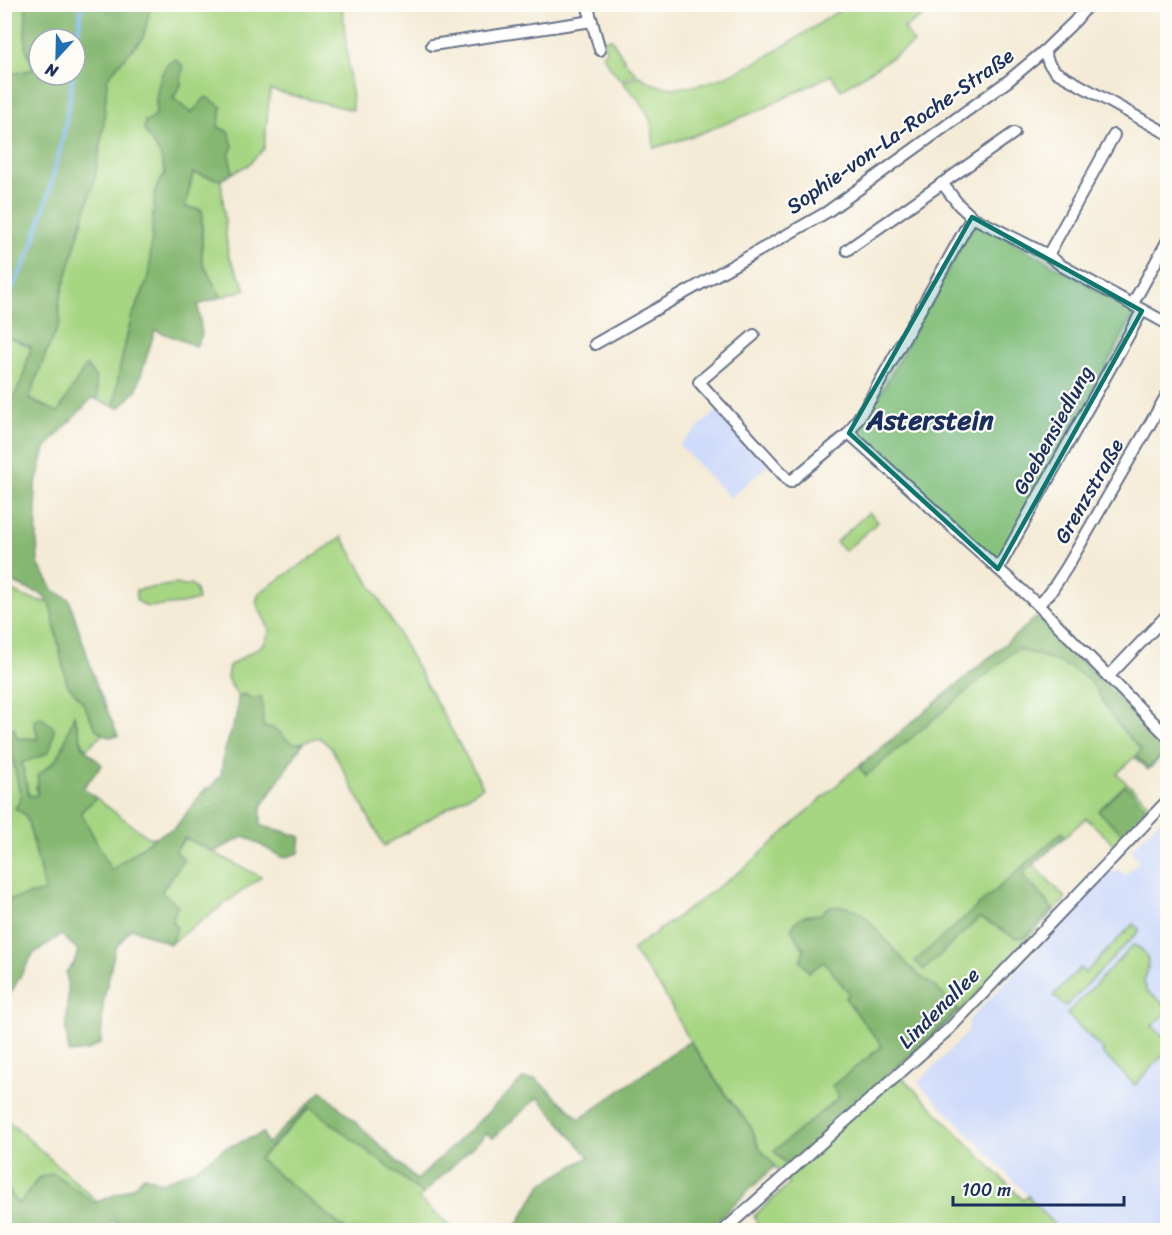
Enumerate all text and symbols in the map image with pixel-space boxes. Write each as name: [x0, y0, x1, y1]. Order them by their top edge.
north arrow: [27, 27, 87, 87]
street label: Sophie-von-La-Roche-Straße: [778, 38, 1022, 224]
text: N: [40, 55, 63, 86]
street label: Goebensiedlung: [1002, 358, 1104, 502]
district label: Asterstein: [865, 396, 994, 444]
street label: Grenzstraße: [1043, 431, 1135, 551]
street label: Lindenallee: [889, 958, 989, 1058]
scale bar: [953, 1169, 1124, 1207]
text: 100 m: [962, 1174, 1011, 1206]

